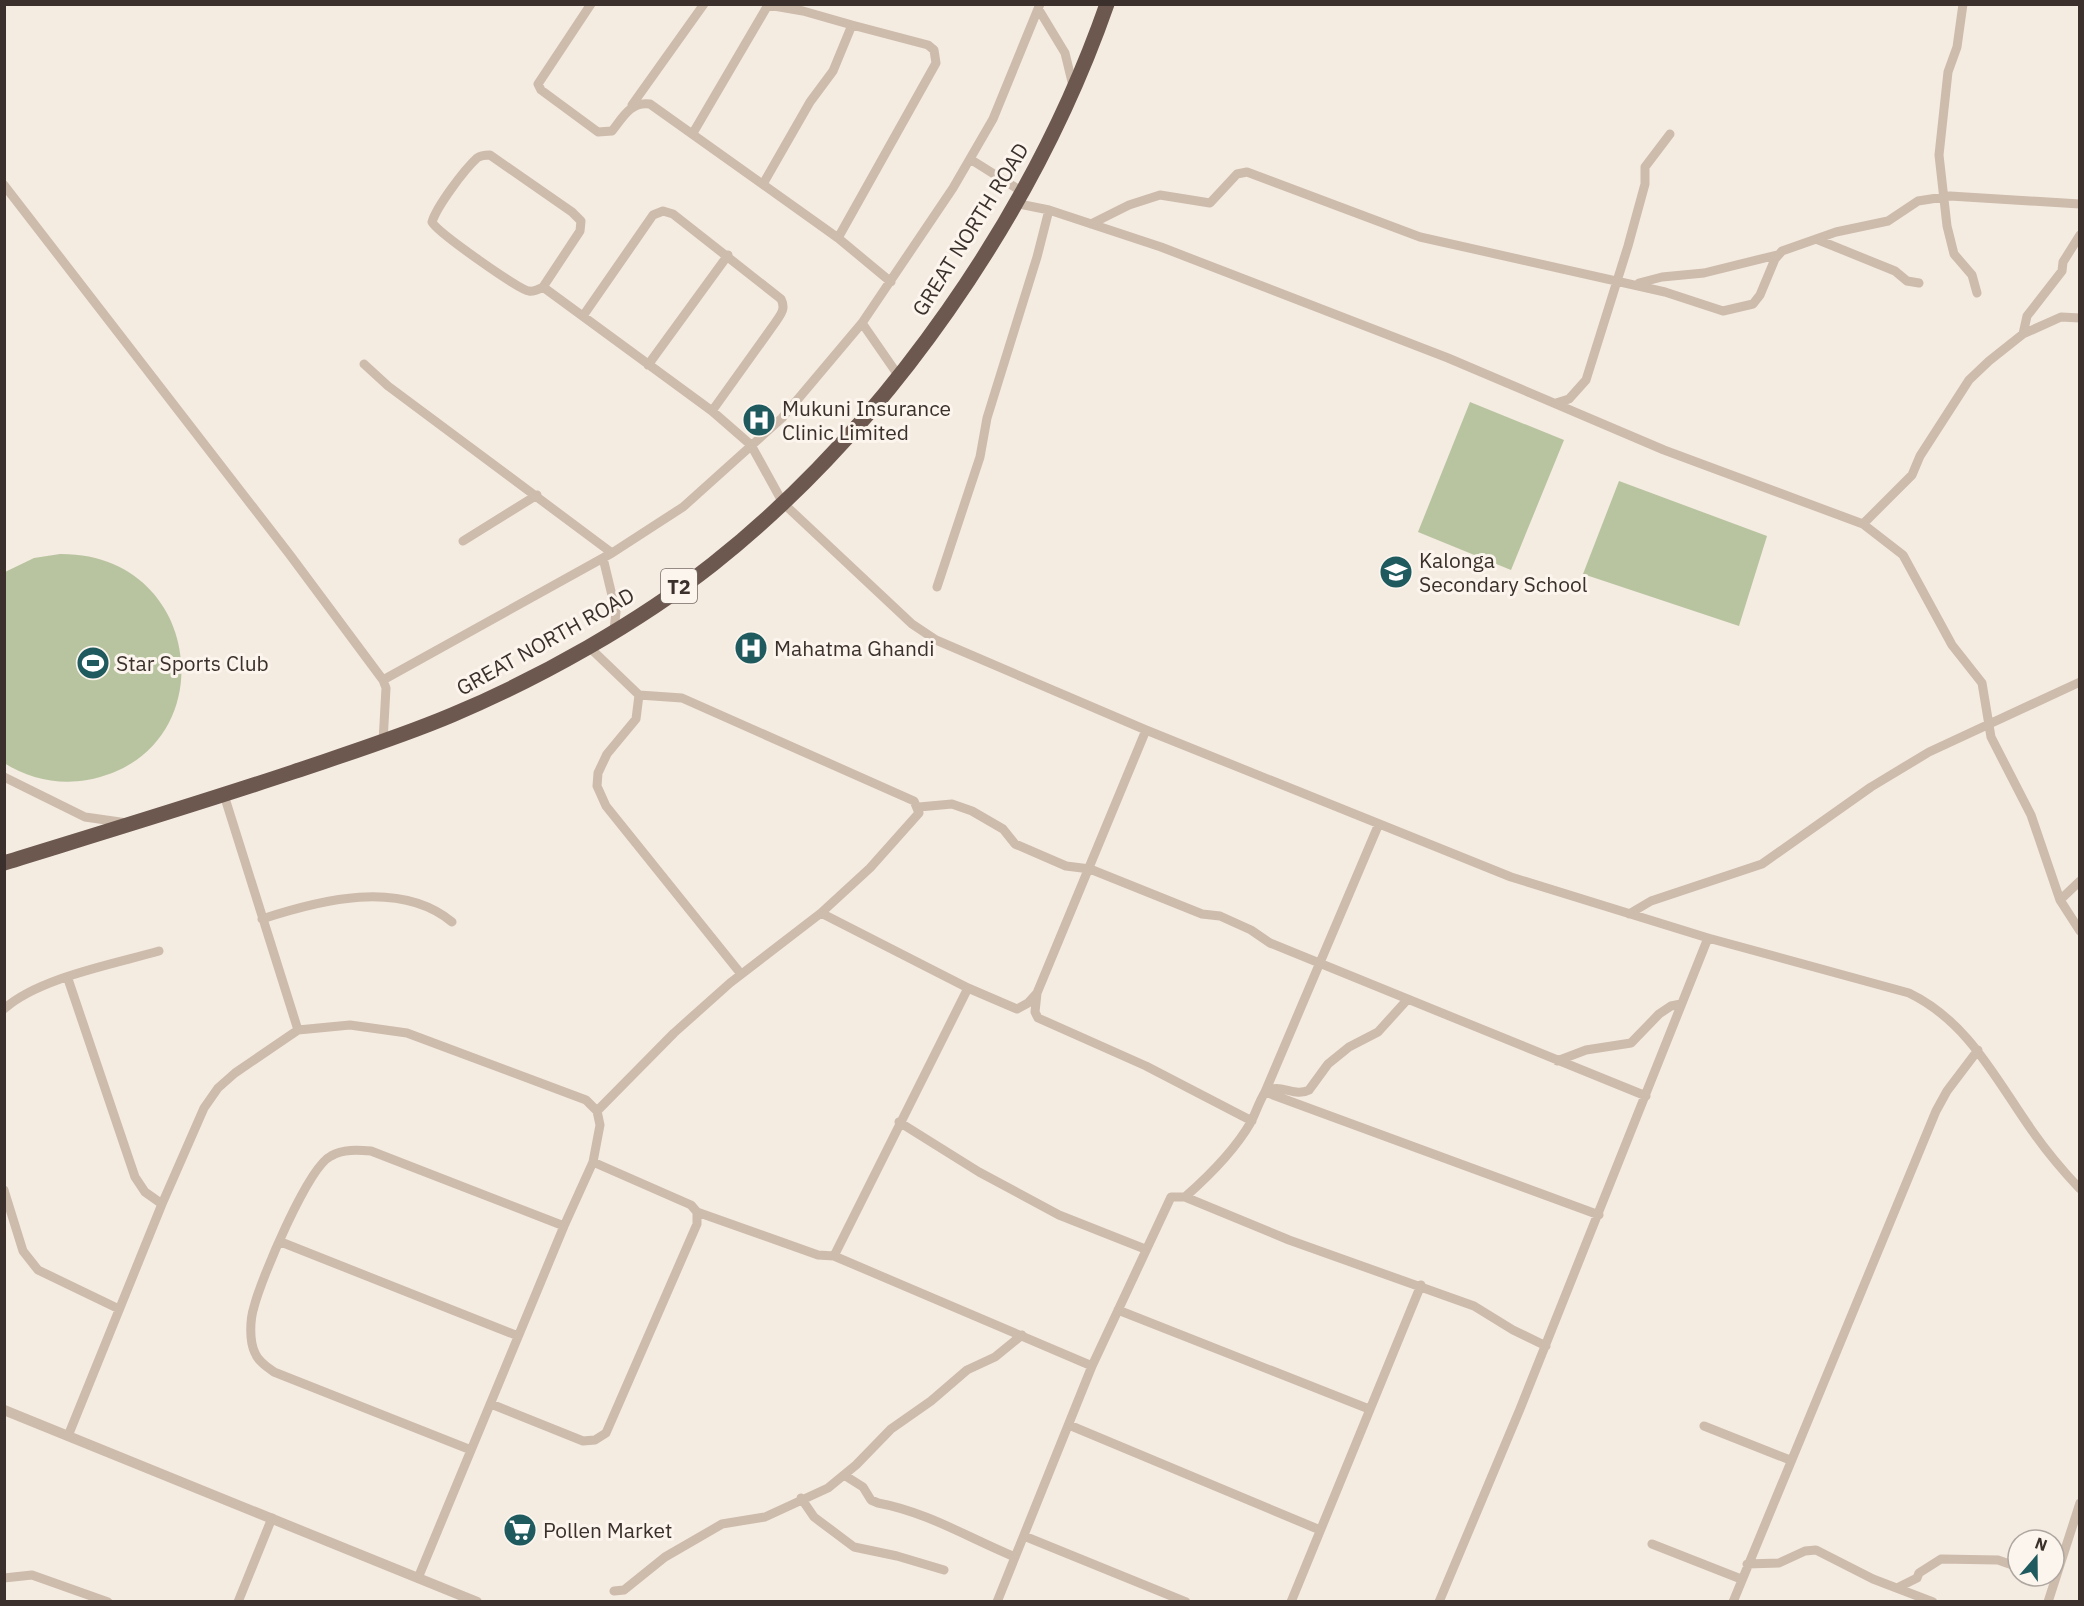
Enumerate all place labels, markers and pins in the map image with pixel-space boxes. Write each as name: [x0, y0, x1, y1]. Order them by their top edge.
place label: Mukuni Insurance Clinic Limited: [782, 394, 951, 446]
hospital icon: Mukuni Insurance Clinic Limited: [741, 402, 777, 438]
place label: Kalonga Secondary School: [1419, 546, 1588, 598]
school or university icon: Kalonga Secondary School: [1378, 554, 1414, 590]
hospital icon: Mahatma Ghandi: [733, 630, 769, 666]
place label: Mahatma Ghandi: [774, 634, 934, 662]
sports icon: Star Sports Club: [75, 645, 111, 681]
place label: Star Sports Club: [116, 649, 269, 677]
supermarket icon: Pollen Market: [502, 1512, 538, 1548]
place label: Pollen Market: [543, 1516, 672, 1544]

